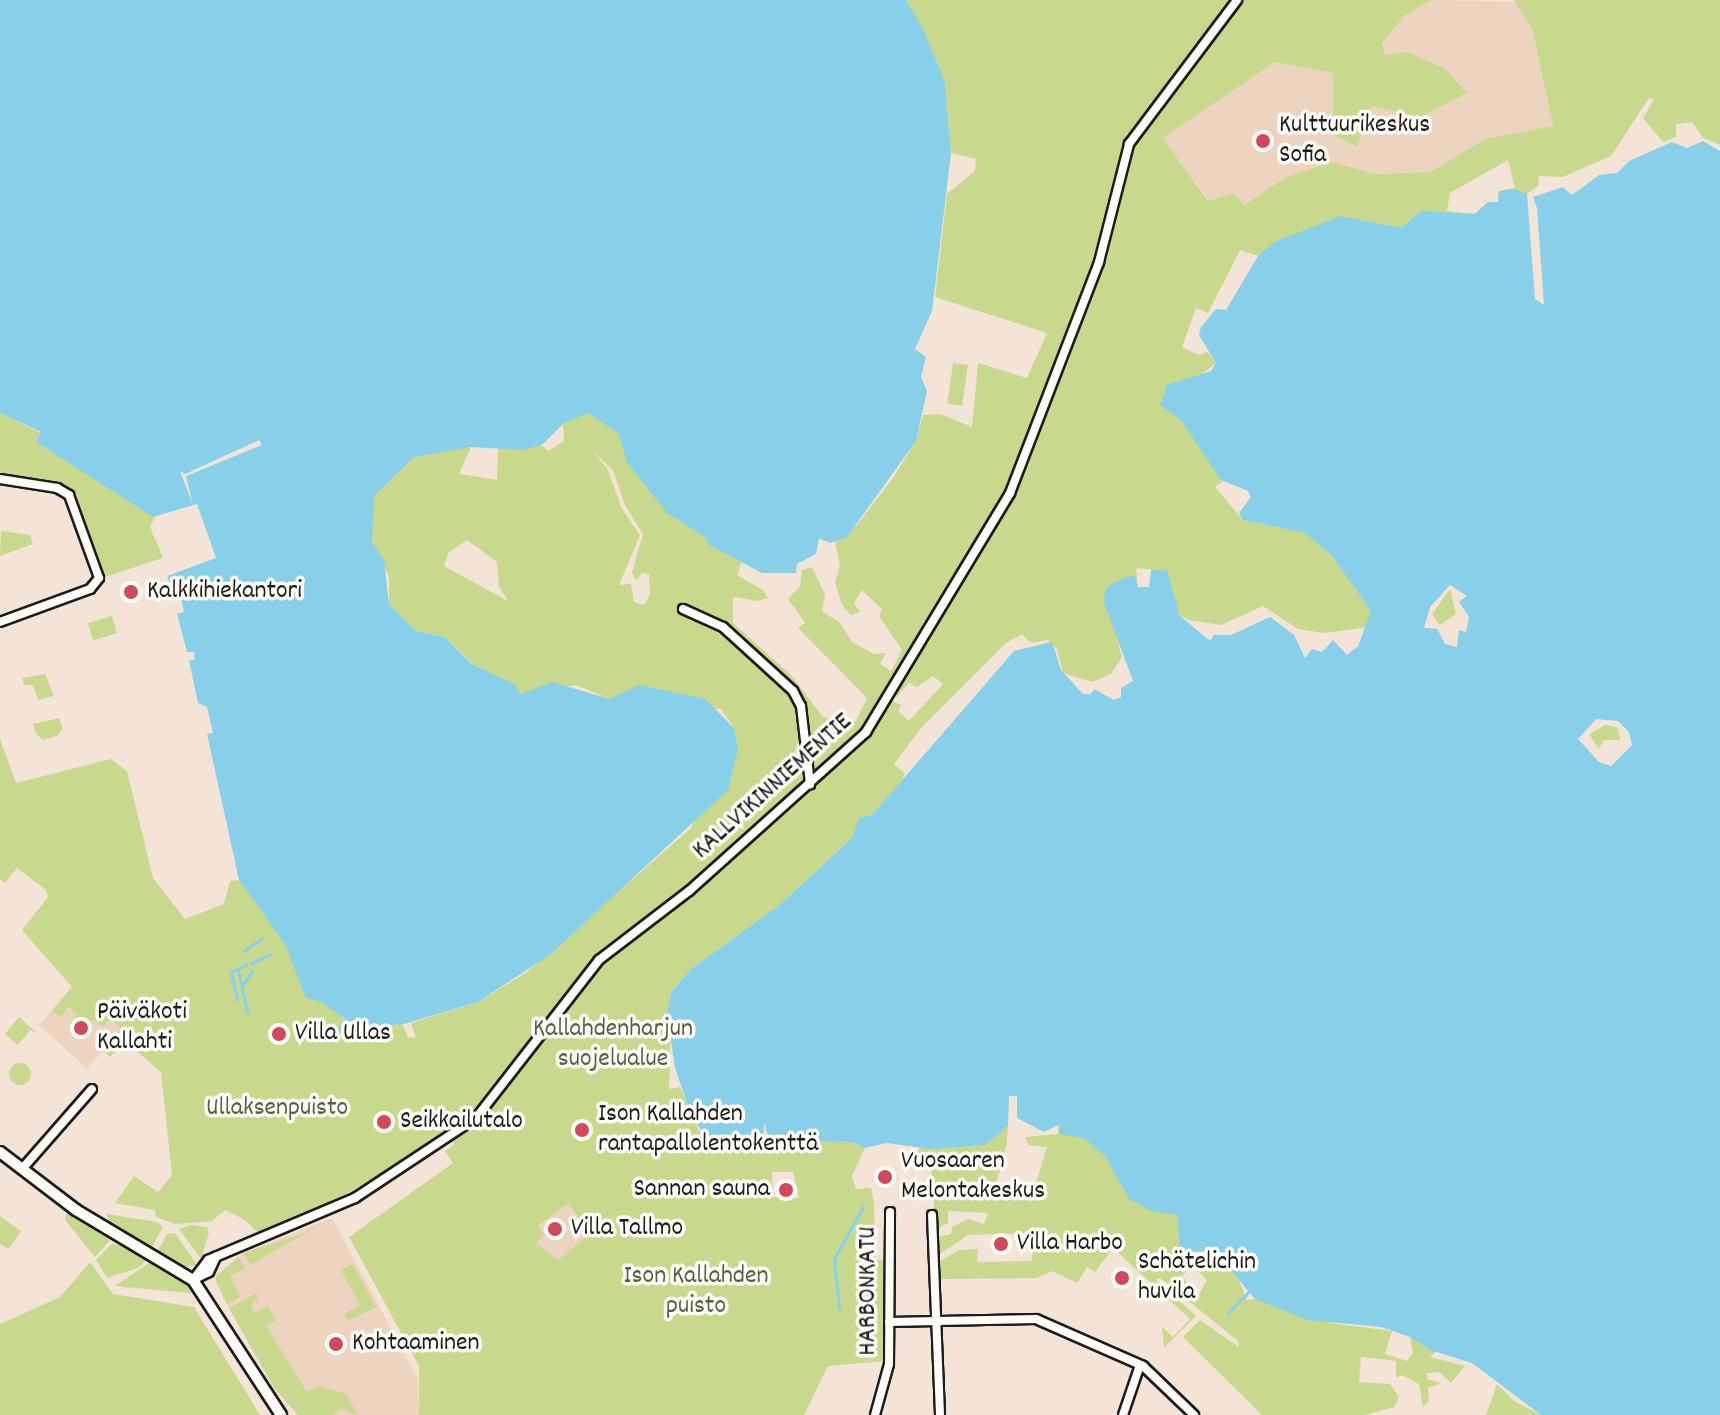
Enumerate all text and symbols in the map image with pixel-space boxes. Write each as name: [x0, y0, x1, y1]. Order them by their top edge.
place label: Kulttuurikeskus Sofia: [1279, 110, 1430, 172]
marker: Kulttuurikeskus Sofia: [1254, 132, 1272, 150]
place label: Kalkkihiekantori: [147, 576, 302, 608]
marker: Kalkkihiekantori: [122, 583, 140, 601]
street label: KALLVIKINNIEMENTIE: [687, 707, 859, 867]
place label: Päiväkoti Kallahti: [97, 997, 187, 1058]
park label: Kallahdenharjun suojelualue: [533, 1014, 693, 1076]
place label: Villa Ullas: [295, 1018, 391, 1050]
marker: Päiväkoti Kallahti: [72, 1019, 90, 1037]
marker: Villa Ullas: [270, 1025, 288, 1043]
park label: Ullaksenpuisto: [206, 1093, 348, 1125]
place label: Ison Kallahden rantapallolentokenttä: [598, 1099, 819, 1160]
place label: Seikkailutalo: [400, 1106, 523, 1138]
marker: Seikkailutalo: [375, 1113, 393, 1131]
marker: Ison Kallahden rantapallolentokenttä: [573, 1121, 591, 1139]
place label: Vuosaaren Melontakeskus: [901, 1146, 1045, 1208]
marker: Vuosaaren Melontakeskus: [876, 1168, 894, 1186]
place label: Sannan sauna: [634, 1174, 770, 1206]
marker: Sannan sauna: [777, 1181, 795, 1199]
place label: Villa Tallmo: [571, 1213, 683, 1245]
marker: Villa Tallmo: [546, 1220, 564, 1238]
street label: HARBONKATU: [853, 1226, 885, 1356]
place label: Villa Harbo: [1017, 1228, 1123, 1260]
marker: Villa Harbo: [992, 1235, 1010, 1253]
place label: Schätelichin huvila: [1138, 1247, 1256, 1308]
park label: Ison Kallahden puisto: [624, 1261, 768, 1322]
marker: Schätelichin huvila: [1113, 1269, 1131, 1287]
place label: Kohtaaminen: [352, 1328, 480, 1360]
marker: Kohtaaminen: [327, 1335, 345, 1353]

